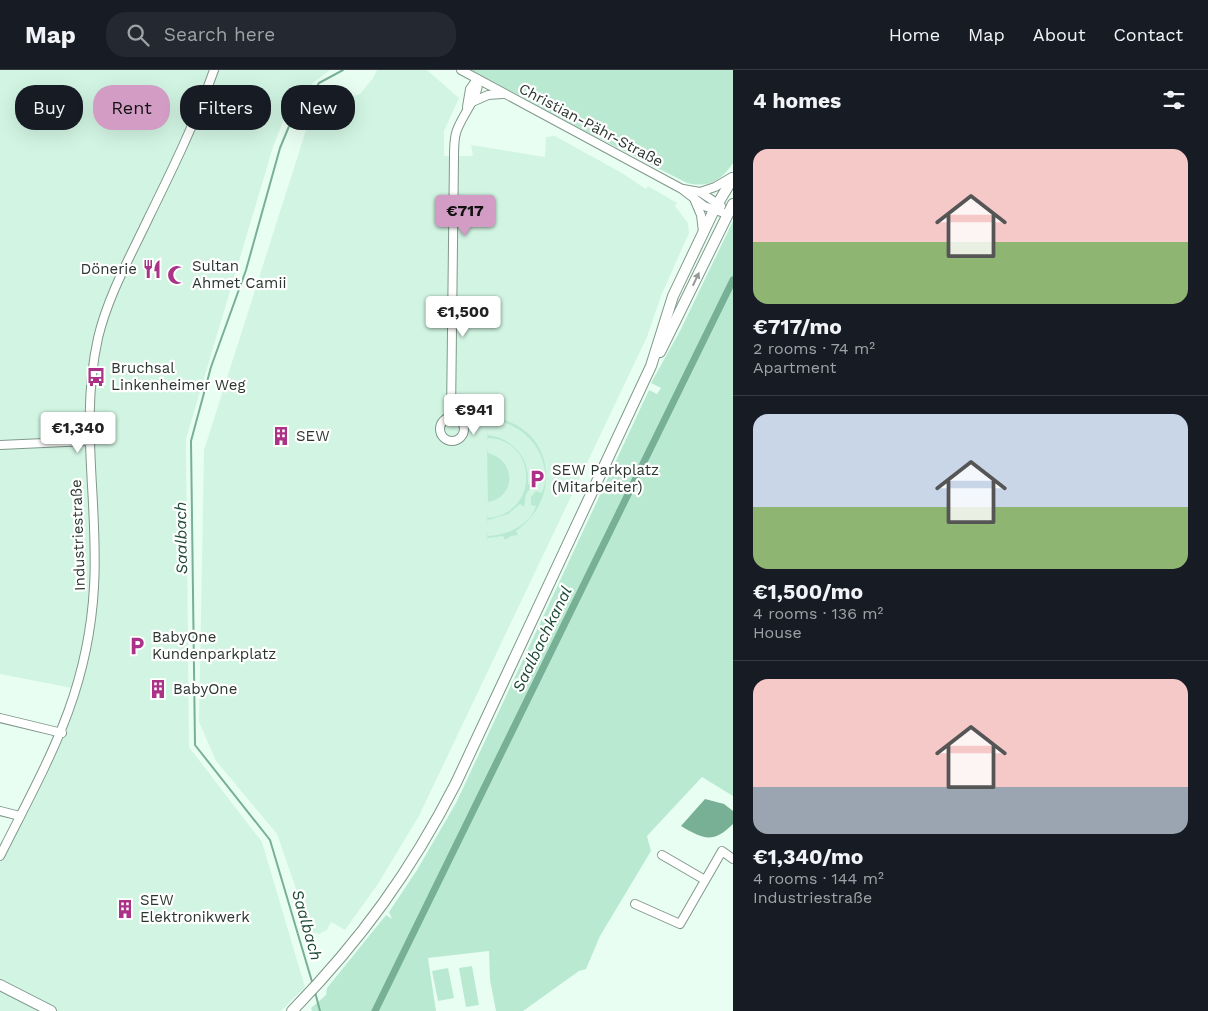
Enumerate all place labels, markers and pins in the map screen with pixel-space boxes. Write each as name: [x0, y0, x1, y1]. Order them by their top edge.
pin: €717: [435, 194, 495, 237]
place label: Sultan Ahmet Camii: [192, 257, 286, 292]
restaurant icon: Dönerie: [141, 258, 163, 280]
place label: Dönerie: [80, 260, 137, 278]
mosque icon: Sultan Ahmet Camii: [166, 264, 188, 286]
pin: €1,500: [422, 296, 504, 338]
place label: Bruchsal Linkenheimer Weg: [111, 359, 245, 394]
bus stop icon: Bruchsal Linkenheimer Weg: [85, 366, 107, 388]
pin: €941: [444, 394, 504, 436]
pin: €1,340: [37, 412, 119, 454]
building icon: SEW: [270, 425, 292, 447]
place label: SEW: [296, 427, 330, 445]
place label: SEW Parkplatz (Mitarbeiter): [552, 461, 659, 496]
parking icon: SEW Parkplatz (Mitarbeiter): [526, 468, 548, 490]
place label: BabyOne Kundenparkplatz: [152, 628, 276, 663]
parking icon: BabyOne Kundenparkplatz: [126, 635, 148, 657]
building icon: BabyOne: [147, 678, 169, 700]
place label: BabyOne: [173, 680, 237, 698]
place label: SEW Elektronikwerk: [140, 891, 250, 926]
building icon: SEW Elektronikwerk: [114, 898, 136, 920]

